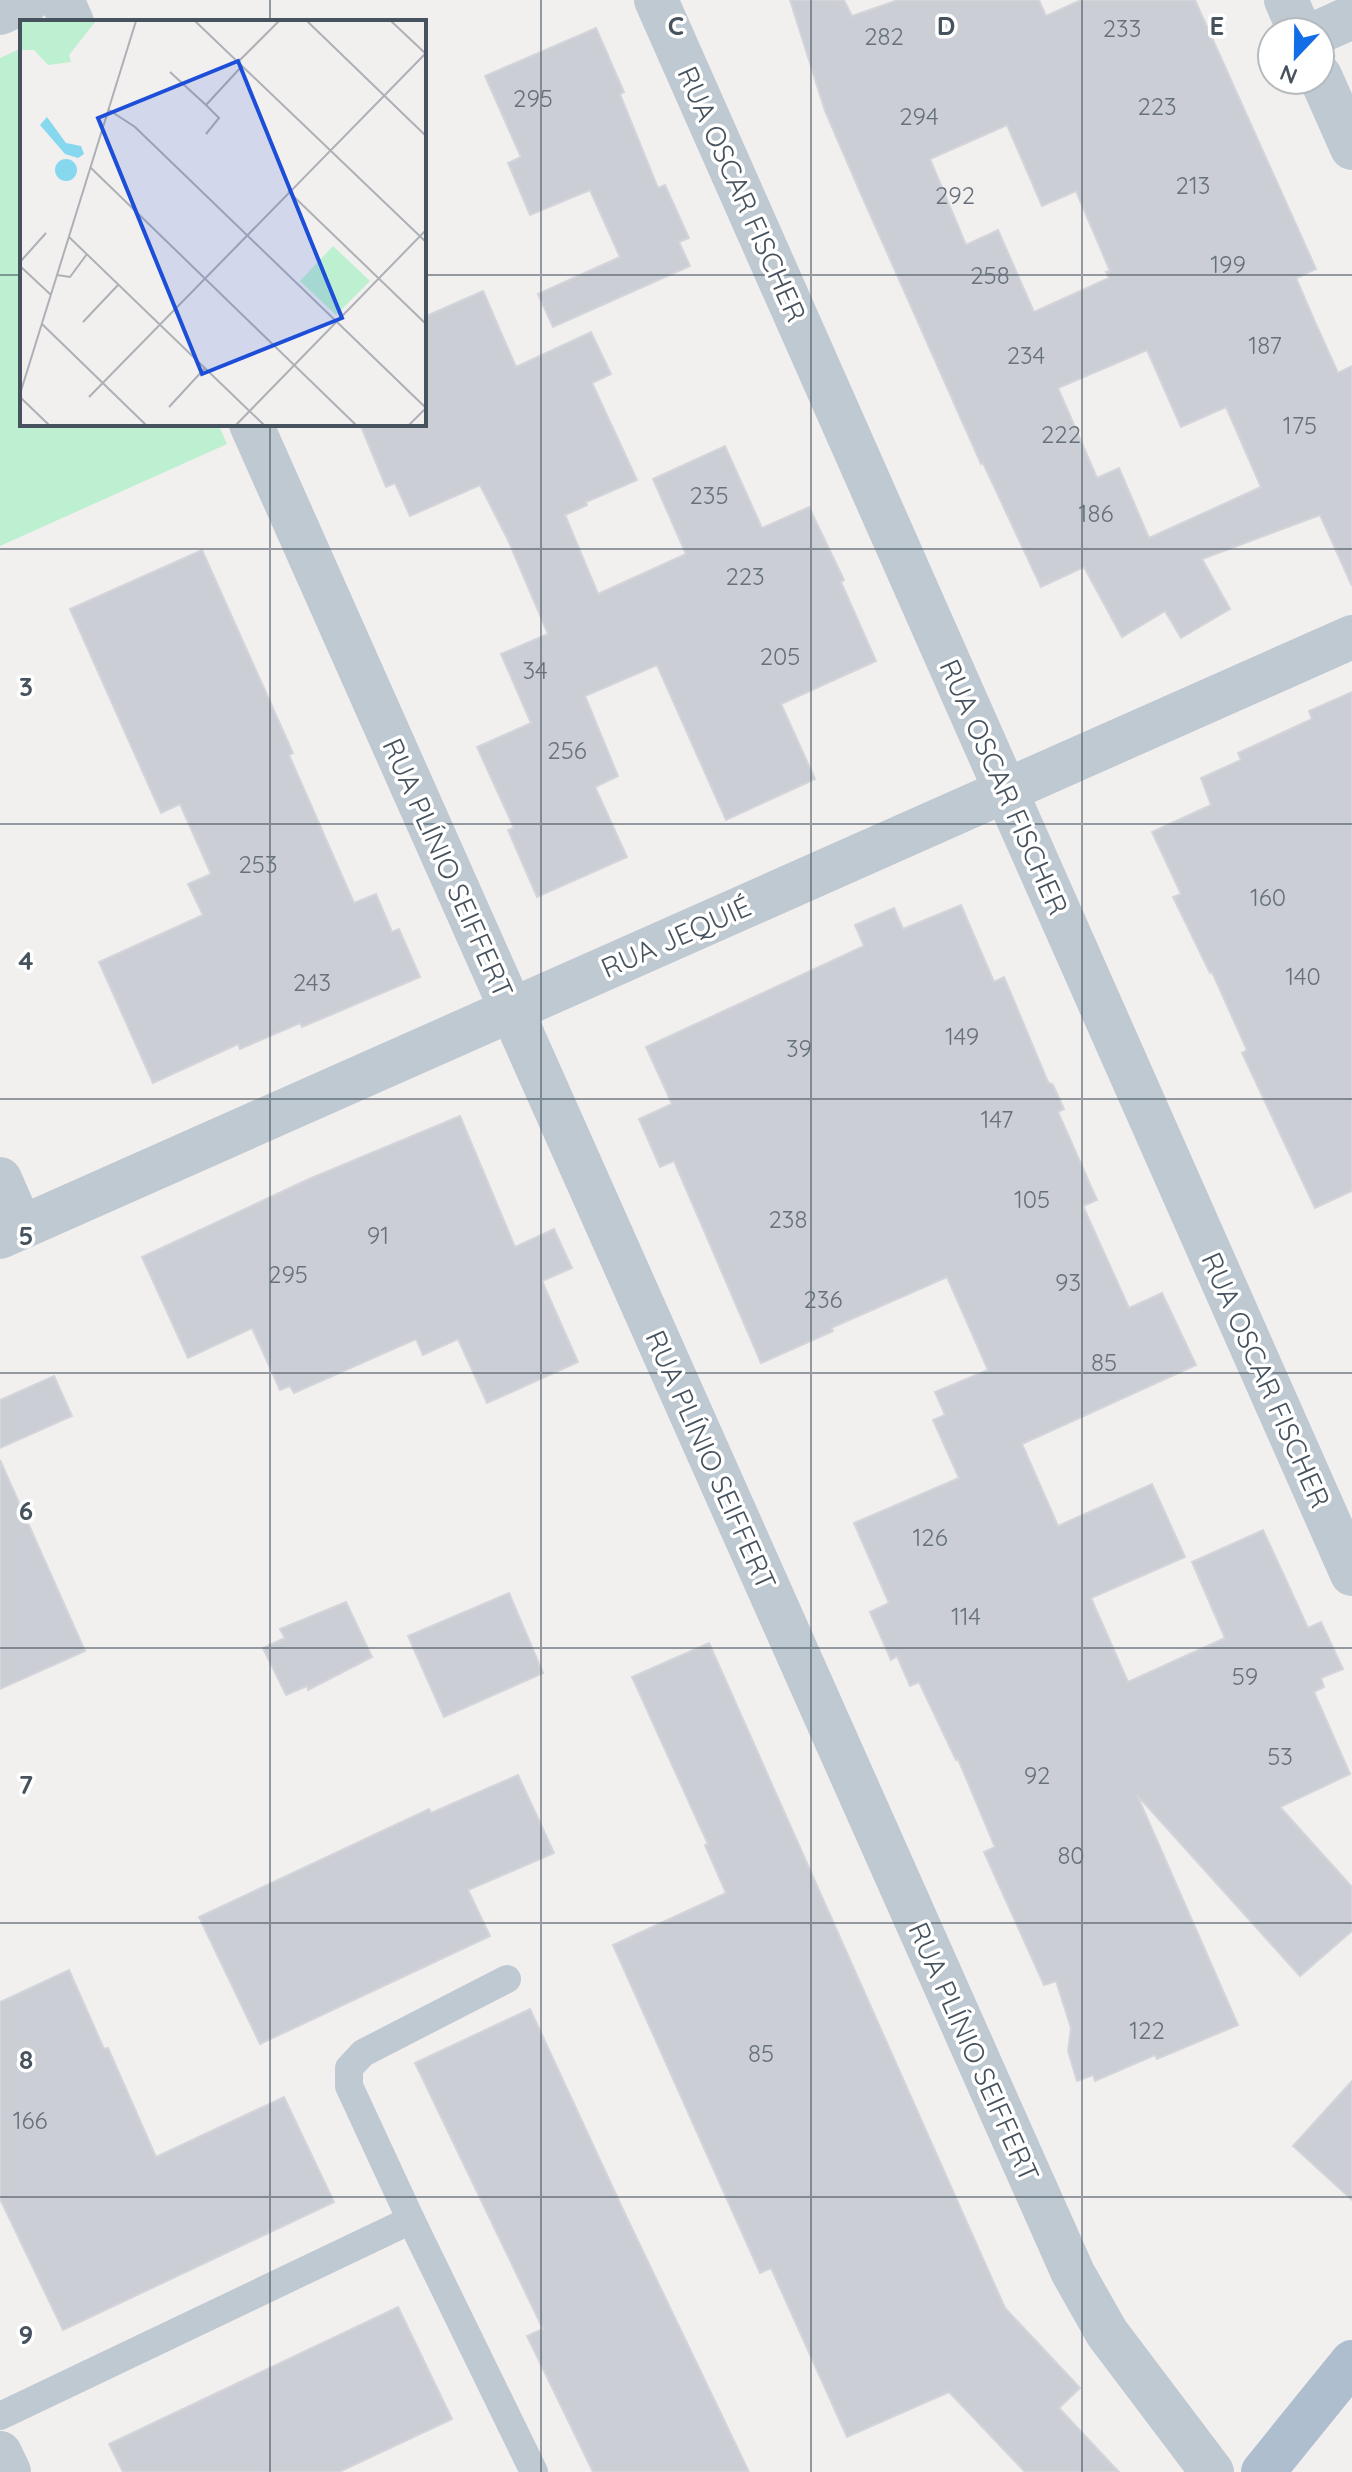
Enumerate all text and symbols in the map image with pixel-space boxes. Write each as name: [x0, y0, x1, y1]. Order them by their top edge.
text: C: [668, 9, 684, 42]
text: D: [937, 9, 955, 42]
text: E: [1210, 9, 1224, 42]
house number: 233: [1103, 13, 1141, 43]
north arrow: [1256, 16, 1336, 96]
inset map: [20, 20, 426, 426]
house number: 282: [864, 21, 904, 51]
text: N: [1276, 59, 1301, 91]
street label: RUA OSCAR FISCHER: [670, 61, 815, 327]
house number: 295: [513, 83, 553, 113]
house number: 223: [1137, 91, 1177, 121]
house number: 294: [899, 101, 939, 131]
house number: 213: [1176, 170, 1210, 200]
house number: 292: [935, 180, 975, 210]
house number: 199: [1210, 249, 1246, 279]
house number: 258: [970, 260, 1010, 290]
house number: 187: [1248, 330, 1282, 360]
house number: 234: [1007, 340, 1045, 370]
house number: 175: [1283, 410, 1317, 440]
house number: 222: [1041, 419, 1081, 449]
house number: 235: [690, 480, 728, 510]
house number: 186: [1079, 498, 1113, 528]
house number: 223: [725, 561, 765, 591]
house number: 205: [760, 641, 800, 671]
street label: RUA OSCAR FISCHER: [932, 654, 1077, 920]
house number: 34: [522, 655, 548, 685]
text: 3: [19, 670, 33, 703]
street label: RUA PLÍNIO SEIFFERT: [375, 732, 522, 1003]
house number: 256: [547, 735, 587, 765]
house number: 253: [239, 849, 277, 879]
house number: 160: [1250, 882, 1286, 912]
street label: RUA JEQUIÉ: [595, 888, 756, 985]
text: 4: [18, 944, 34, 977]
house number: 140: [1285, 961, 1321, 991]
house number: 243: [293, 967, 331, 997]
house number: 149: [945, 1021, 979, 1051]
house number: 39: [786, 1033, 812, 1063]
house number: 147: [981, 1104, 1013, 1134]
house number: 105: [1014, 1184, 1050, 1214]
house number: 238: [769, 1204, 807, 1234]
text: 5: [19, 1219, 33, 1252]
house number: 91: [367, 1220, 389, 1250]
street label: RUA OSCAR FISCHER: [1194, 1247, 1339, 1513]
house number: 295: [268, 1259, 308, 1289]
house number: 93: [1055, 1267, 1081, 1297]
house number: 236: [804, 1284, 842, 1314]
street label: RUA PLÍNIO SEIFFERT: [638, 1324, 785, 1595]
house number: 85: [1091, 1347, 1117, 1377]
text: 6: [19, 1494, 33, 1527]
house number: 126: [912, 1522, 948, 1552]
house number: 114: [951, 1601, 981, 1631]
house number: 59: [1232, 1661, 1258, 1691]
house number: 53: [1267, 1741, 1293, 1771]
house number: 92: [1024, 1760, 1050, 1790]
text: 7: [19, 1768, 33, 1801]
house number: 80: [1057, 1840, 1085, 1870]
street label: RUA PLÍNIO SEIFFERT: [901, 1916, 1048, 2187]
house number: 122: [1129, 2015, 1165, 2045]
house number: 85: [748, 2038, 774, 2068]
text: 8: [19, 2043, 33, 2076]
house number: 166: [13, 2105, 47, 2135]
text: 9: [19, 2318, 33, 2351]

